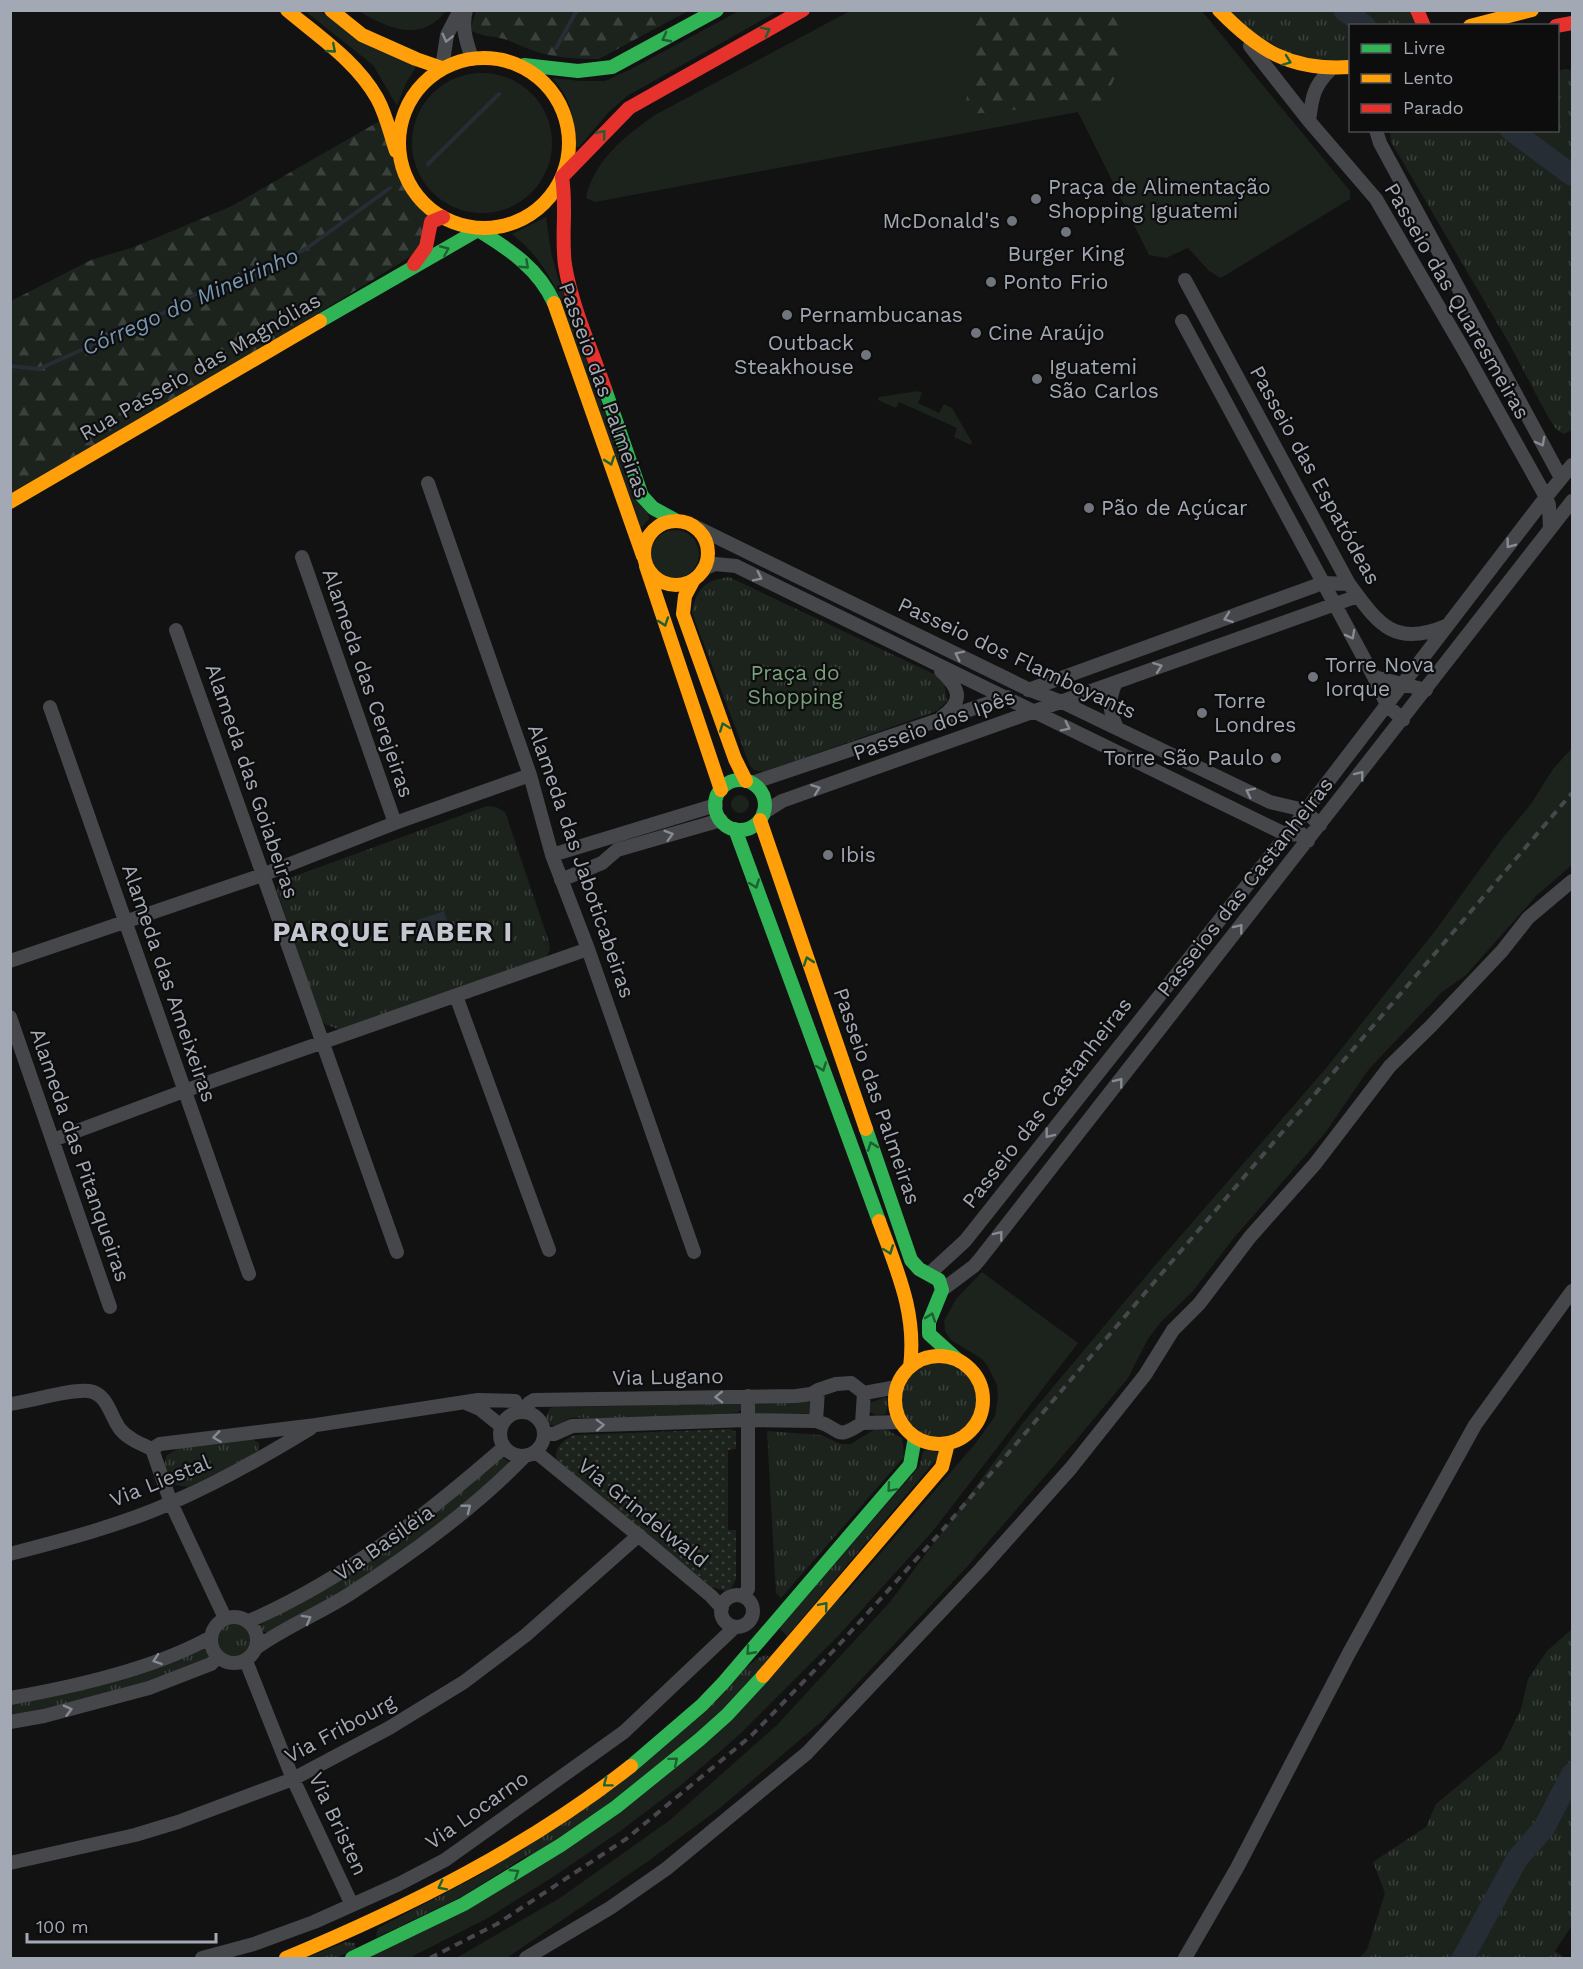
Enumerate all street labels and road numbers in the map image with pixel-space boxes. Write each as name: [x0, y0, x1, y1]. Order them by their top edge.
street label: Passeio das Quaresmeiras: [1379, 178, 1535, 423]
street label: Passeio das Palmeiras: [554, 279, 655, 501]
street label: Rua Passeio das Magnólias: [75, 287, 325, 446]
street label: Passeio das Espatódeas: [1245, 361, 1386, 589]
street label: Alameda das Cerejeiras: [317, 565, 419, 801]
street label: Passeio dos Flamboyants: [894, 591, 1140, 724]
street label: Alameda das Goiabeiras: [200, 660, 304, 902]
street label: Passeio dos Ipês: [849, 684, 1018, 765]
street label: Alameda das Jaboticabeiras: [523, 721, 640, 1001]
street label: Passeios das Castanheiras: [1151, 772, 1338, 1001]
street label: Alameda das Ameixeiras: [117, 861, 222, 1105]
street label: Passeio das Palmeiras: [829, 984, 926, 1208]
street label: Passeio das Castanheiras: [957, 992, 1137, 1213]
street label: Alameda das Pitanqueiras: [25, 1025, 136, 1285]
street label: Via Lugano: [612, 1363, 724, 1390]
street label: Via Liestal: [106, 1449, 214, 1512]
street label: Via Grindelwald: [573, 1452, 713, 1573]
street label: Via Basiléia: [329, 1499, 438, 1586]
street label: Via Fribourg: [280, 1689, 400, 1768]
street label: Via Locarno: [420, 1765, 533, 1854]
street label: Via Bristen: [304, 1768, 373, 1879]

